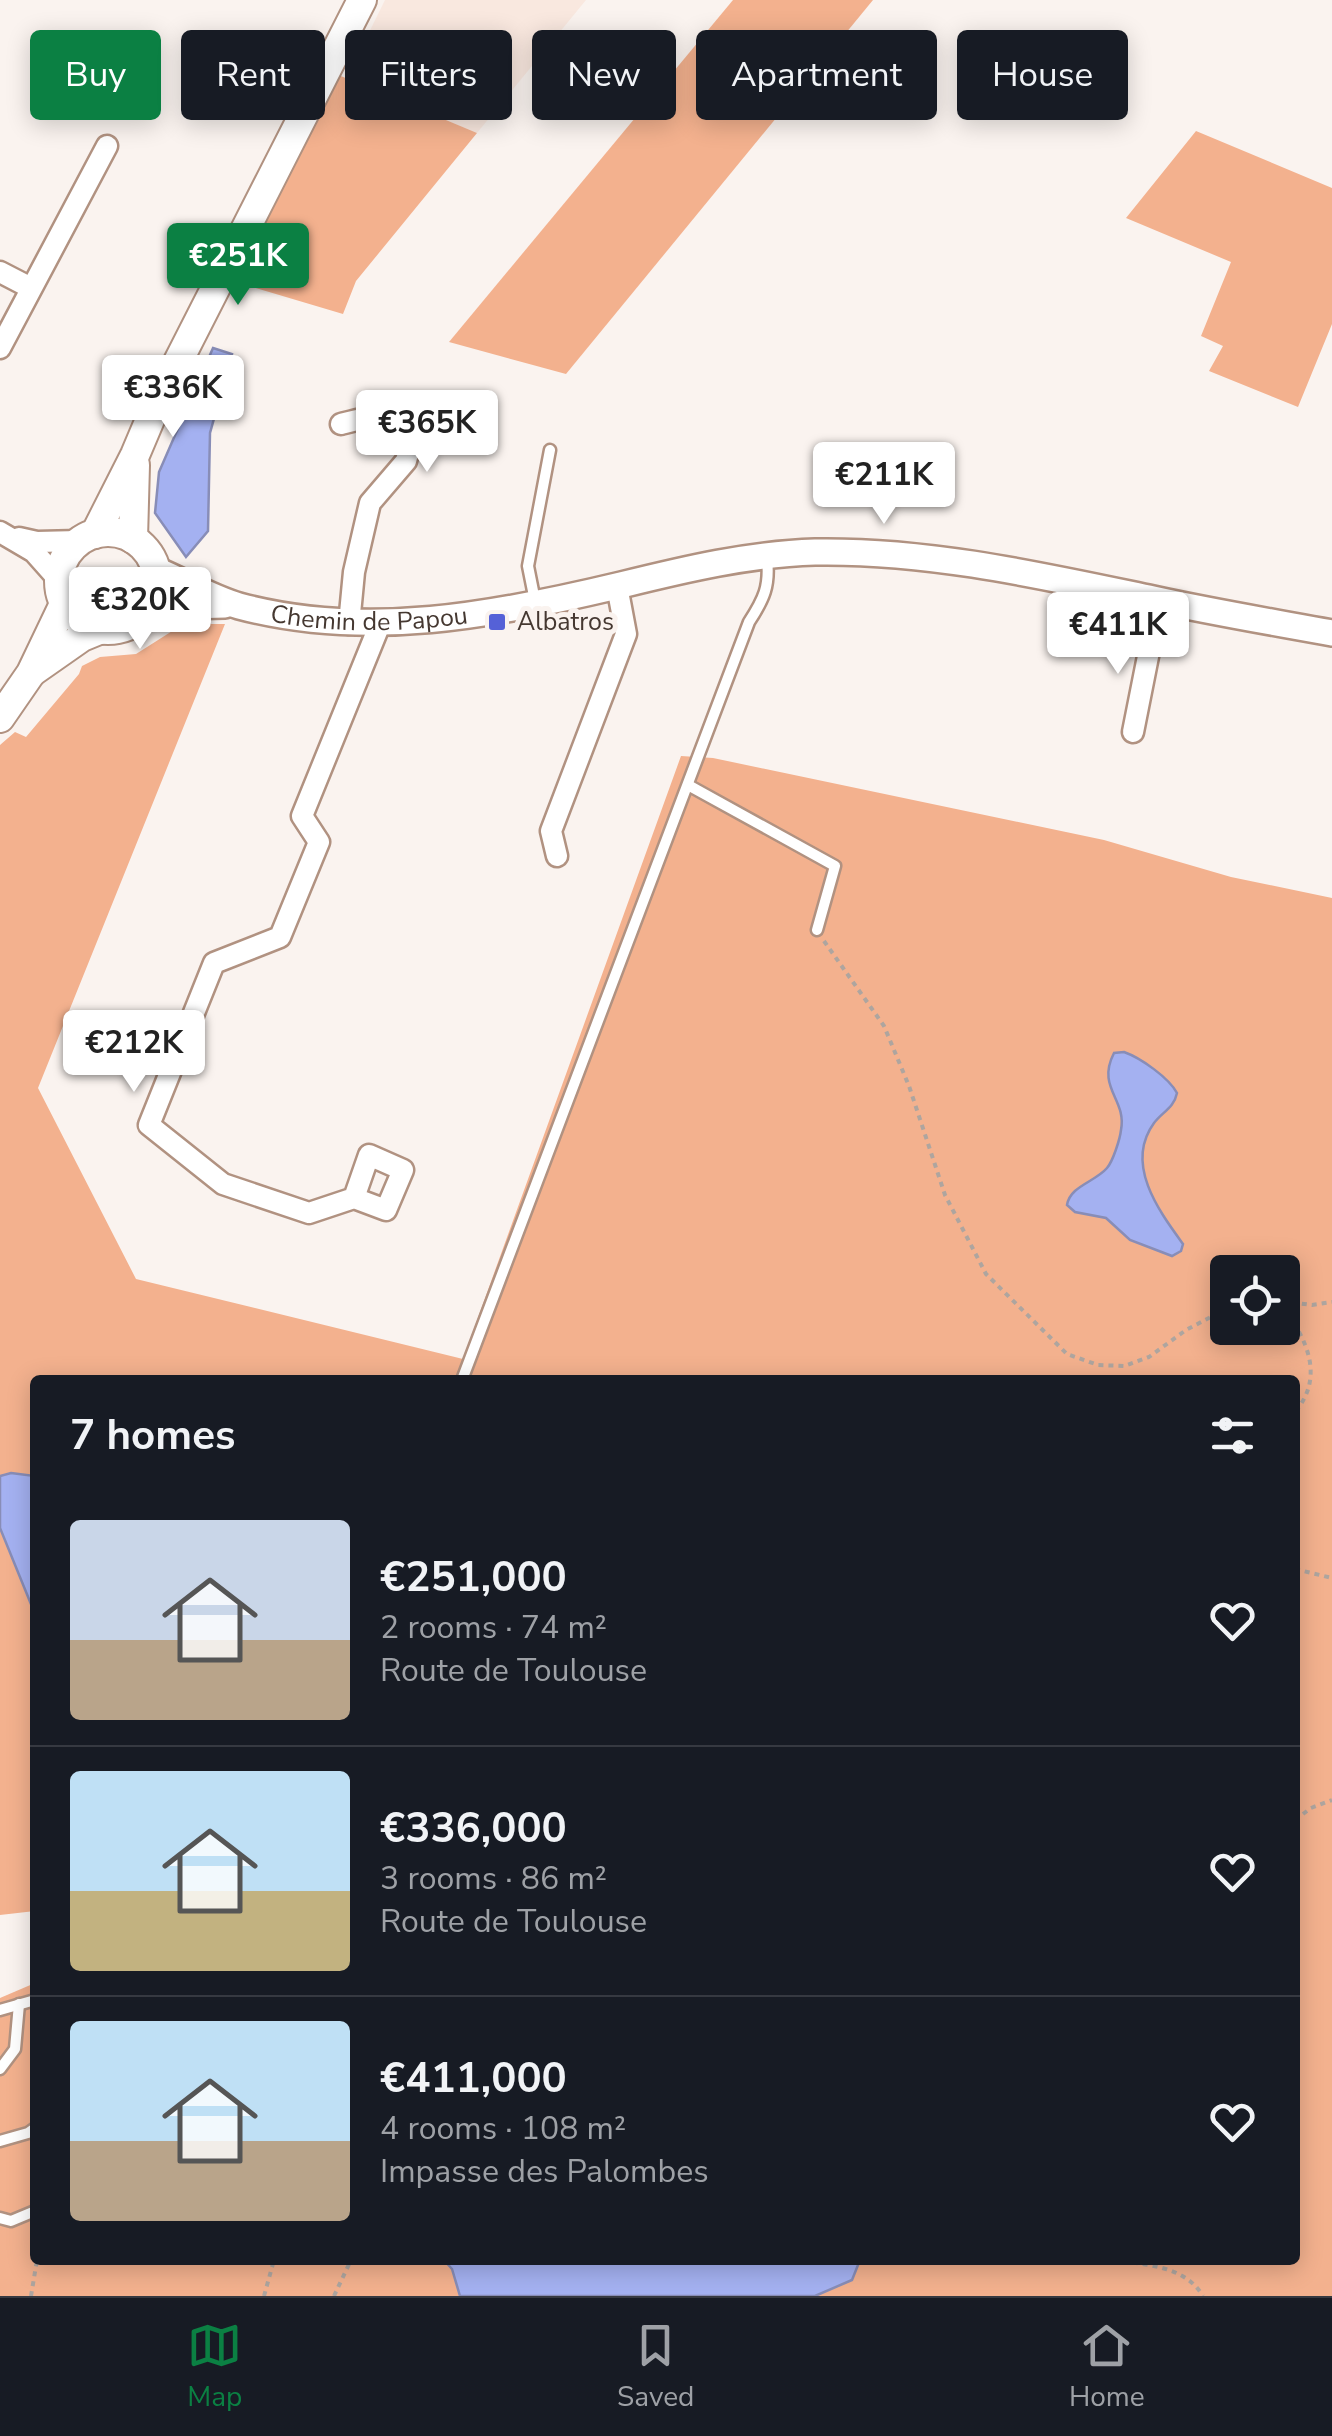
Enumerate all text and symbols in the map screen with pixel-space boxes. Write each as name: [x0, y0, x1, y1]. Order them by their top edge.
chip: Buy: [30, 30, 161, 120]
chip: Rent: [181, 30, 325, 120]
chip: Filters: [345, 30, 512, 120]
chip: New: [532, 30, 676, 120]
chip: Apartment: [696, 30, 937, 120]
chip: House: [957, 30, 1128, 120]
pin: €251K: [168, 223, 308, 308]
text: €251K: [189, 234, 287, 277]
pin: €336K: [103, 355, 243, 440]
text: €336K: [124, 366, 222, 409]
pin: €365K: [357, 390, 497, 475]
text: €365K: [378, 401, 476, 444]
pin: €211K: [814, 442, 954, 527]
text: €211K: [835, 453, 933, 496]
pin: €320K: [70, 567, 210, 652]
text: €320K: [91, 578, 189, 621]
pin: €411K: [1048, 592, 1188, 677]
street label: Chemin de Papou: [268, 597, 470, 639]
text: €411K: [1069, 603, 1167, 646]
place label: Albatros: [517, 605, 614, 639]
marker: Albatros: [486, 611, 508, 633]
pin: €212K: [64, 1010, 204, 1095]
text: €212K: [85, 1021, 183, 1064]
map controls: [1210, 1255, 1300, 1345]
button: locate: [1210, 1255, 1300, 1345]
text: 7 homes: [70, 1407, 235, 1464]
icon: filters: [1205, 1408, 1260, 1463]
text: €251,000: [380, 1549, 567, 1606]
icon: home: [150, 1560, 270, 1680]
icon: heart: [1205, 1593, 1260, 1648]
text: 2 rooms · 74 m²: [380, 1606, 607, 1649]
text: Route de Toulouse: [380, 1649, 647, 1692]
text: €336,000: [380, 1800, 567, 1857]
icon: home: [150, 1811, 270, 1931]
icon: heart: [1205, 1844, 1260, 1899]
text: 3 rooms · 86 m²: [380, 1857, 607, 1900]
text: Route de Toulouse: [380, 1900, 647, 1943]
text: €411,000: [380, 2050, 567, 2107]
icon: home: [150, 2061, 270, 2181]
icon: heart: [1205, 2094, 1260, 2149]
text: 4 rooms · 108 m²: [380, 2107, 626, 2150]
text: Impasse des Palombes: [380, 2150, 709, 2193]
tab: Map: [187, 2318, 242, 2416]
tab: Saved: [617, 2318, 694, 2416]
tab: Home: [1069, 2318, 1145, 2416]

